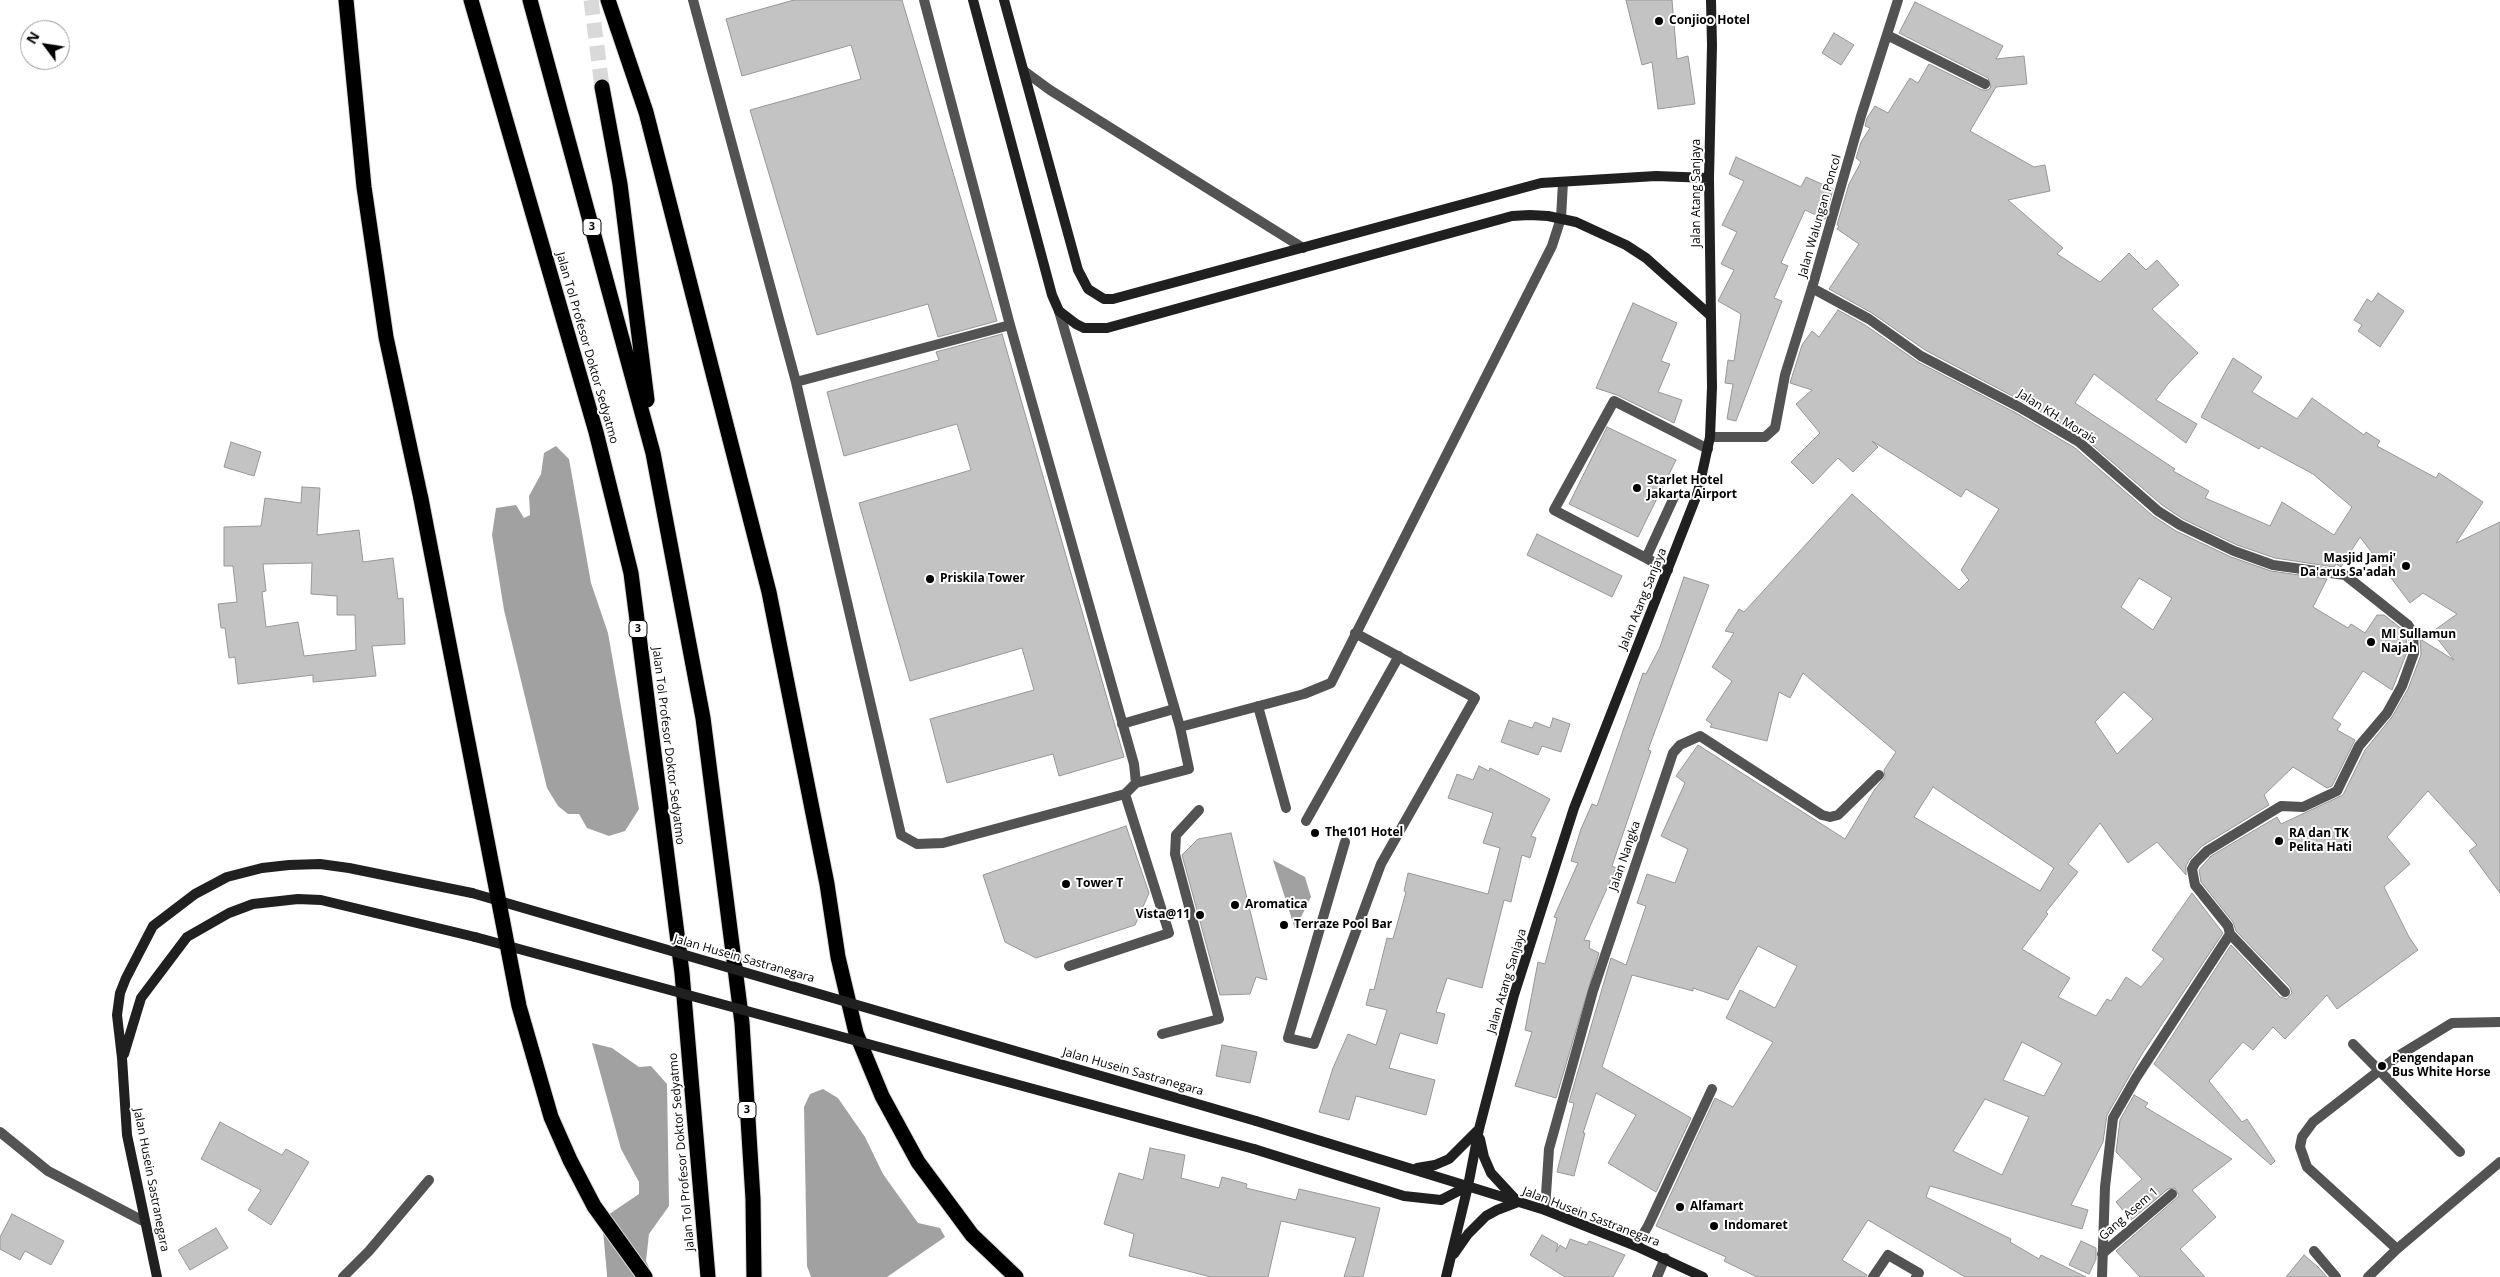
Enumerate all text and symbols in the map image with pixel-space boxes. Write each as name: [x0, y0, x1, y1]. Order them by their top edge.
place label: Conjioo Hotel: [1669, 14, 1750, 28]
marker: Conjioo Hotel: [1653, 15, 1665, 27]
north arrow: [20, 20, 70, 70]
text: N: [21, 28, 44, 47]
street label: Jalan Atang Sanjaya: [1690, 139, 1704, 247]
street label: Jalan Walungan Poncol: [1796, 153, 1844, 279]
road number: 3: [583, 218, 601, 236]
street label: Jalan Tol Profesor Doktor Sedyatmo: [553, 250, 621, 446]
street label: Jalan KH. Morais: [2015, 387, 2099, 447]
place label: Starlet Hotel Jakarta Airport: [1647, 474, 1737, 502]
marker: Starlet Hotel Jakarta Airport: [1631, 482, 1643, 494]
street label: Jalan Atang Sanjaya: [1616, 546, 1670, 652]
place label: Masjid Jami' Da'arus Sa'adah: [2300, 552, 2396, 580]
marker: Masjid Jami' Da'arus Sa'adah: [2400, 560, 2412, 572]
place label: Priskila Tower: [940, 572, 1025, 586]
marker: Priskila Tower: [924, 573, 936, 585]
road number: 3: [629, 620, 647, 638]
place label: MI Sullamun Najah: [2381, 628, 2456, 656]
marker: MI Sullamun Najah: [2365, 636, 2377, 648]
street label: Jalan Tol Profesor Doktor Sedyatmo: [649, 646, 687, 846]
street label: Jalan Nangka: [1606, 819, 1644, 893]
place label: The101 Hotel: [1325, 826, 1403, 840]
marker: The101 Hotel: [1309, 827, 1321, 839]
place label: RA dan TK Pelita Hati: [2289, 827, 2352, 855]
marker: RA dan TK Pelita Hati: [2273, 835, 2285, 847]
place label: Tower T: [1076, 877, 1123, 891]
marker: Tower T: [1060, 878, 1072, 890]
place label: Aromatica: [1245, 898, 1307, 912]
marker: Aromatica: [1229, 899, 1241, 911]
place label: Vista@11: [1136, 908, 1190, 922]
marker: Vista@11: [1194, 909, 1206, 921]
place label: Terraze Pool Bar: [1294, 918, 1392, 932]
marker: Terraze Pool Bar: [1278, 919, 1290, 931]
street label: Jalan Atang Sanjaya: [1484, 927, 1530, 1035]
street label: Jalan Husein Sastranegara: [672, 932, 816, 986]
street label: Jalan Husein Sastranegara: [1061, 1045, 1205, 1099]
street label: Jalan Tol Profesor Doktor Sedyatmo: [666, 1052, 698, 1252]
place label: Pengendapan Bus White Horse: [2392, 1052, 2491, 1080]
marker: Pengendapan Bus White Horse: [2376, 1060, 2388, 1072]
road number: 3: [738, 1102, 756, 1118]
street label: Jalan Husein Sastranegara: [130, 1107, 172, 1253]
street label: Jalan Husein Sastranegara: [1520, 1184, 1662, 1250]
street label: Gang Asem 1: [2097, 1184, 2161, 1244]
place label: Alfamart: [1690, 1200, 1744, 1214]
marker: Alfamart: [1674, 1201, 1686, 1213]
place label: Indomaret: [1724, 1219, 1788, 1233]
marker: Indomaret: [1708, 1220, 1720, 1232]

